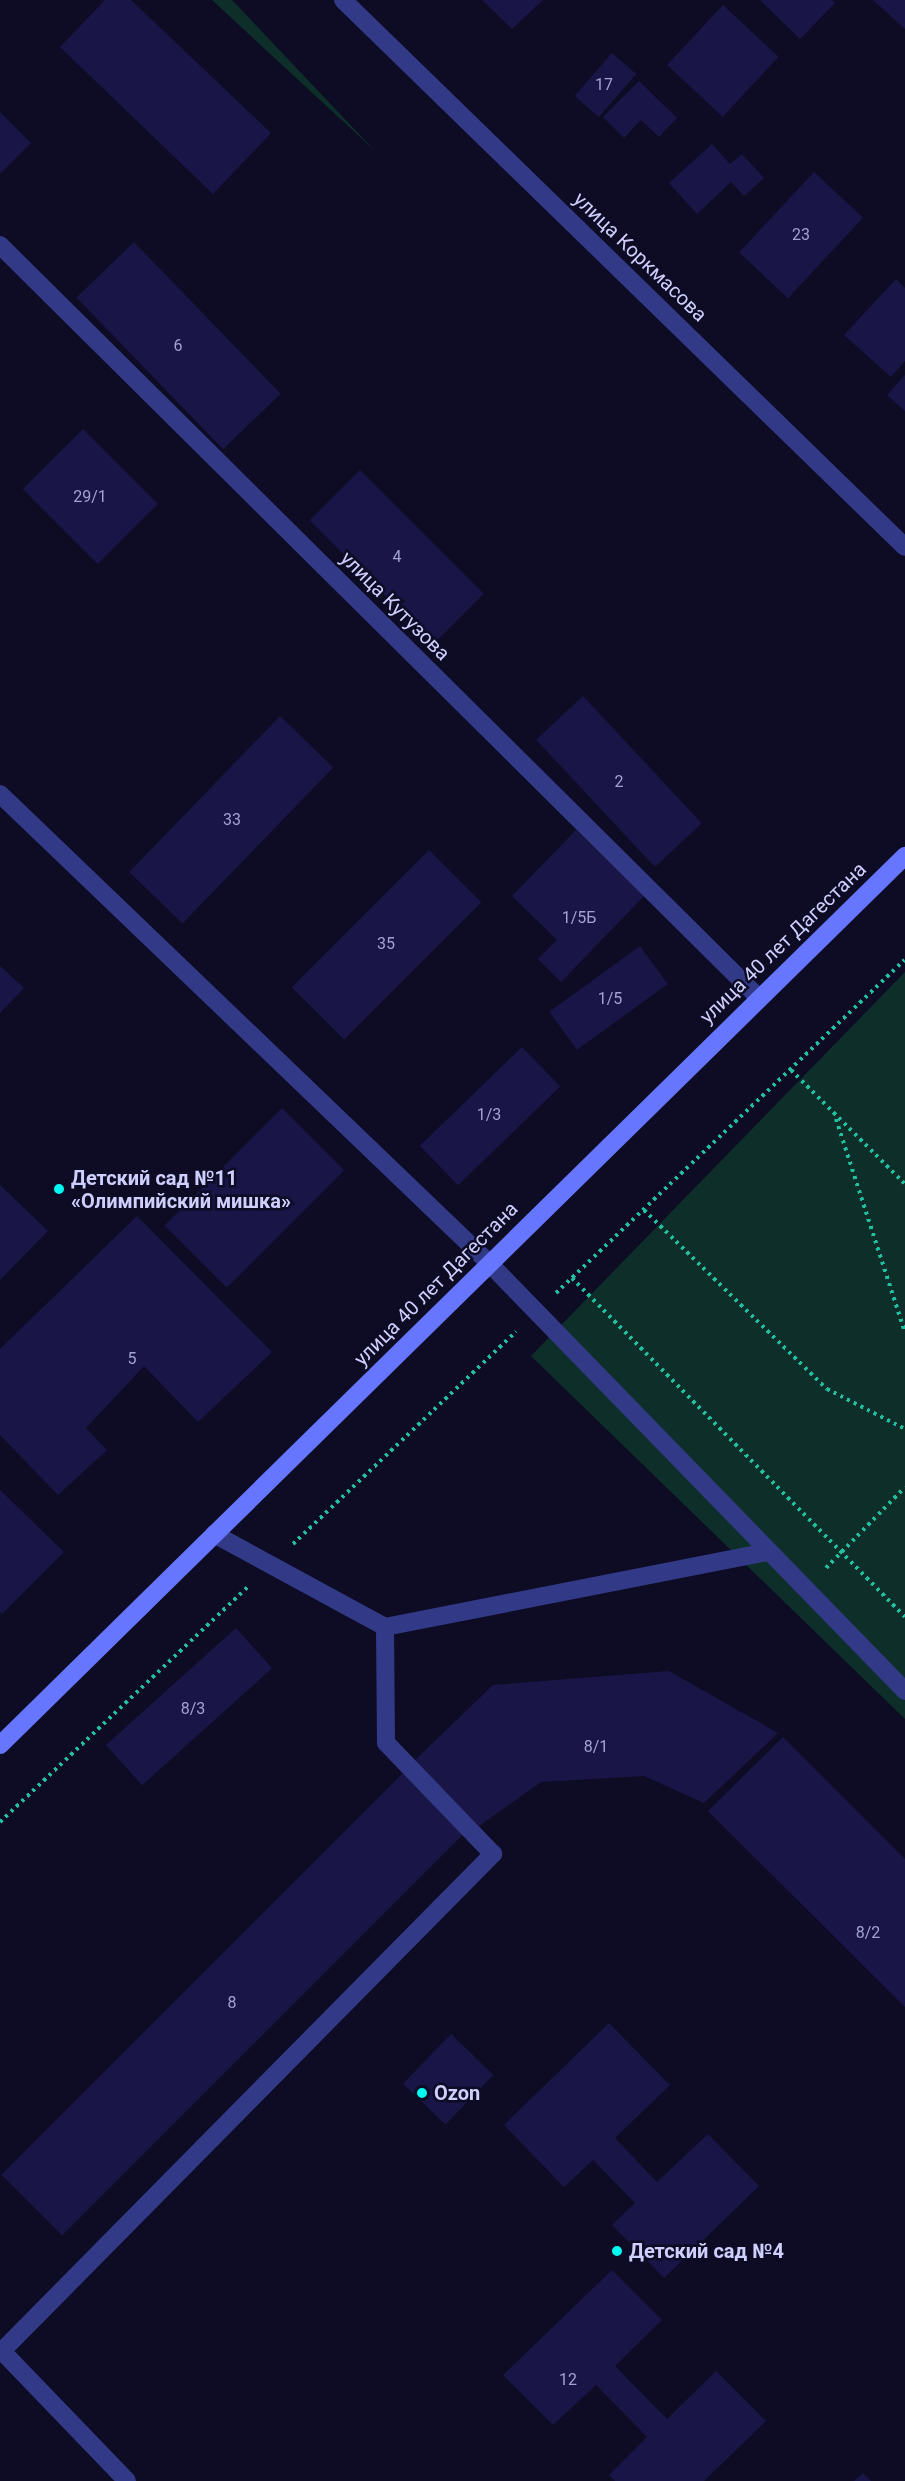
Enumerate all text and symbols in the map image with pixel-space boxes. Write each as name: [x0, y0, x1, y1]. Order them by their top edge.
house number: 17: [595, 75, 613, 95]
street label: улица Коркмасова: [568, 187, 712, 327]
house number: 23: [792, 225, 810, 245]
house number: 6: [174, 336, 182, 356]
house number: 29/1: [73, 487, 107, 507]
street label: улица Кутузова: [335, 546, 455, 666]
house number: 4: [393, 547, 401, 567]
house number: 2: [615, 772, 623, 792]
house number: 33: [223, 810, 241, 830]
street label: улица 40 лет Дагестана: [695, 857, 871, 1029]
house number: 1/5Б: [562, 908, 596, 928]
house number: 35: [377, 934, 395, 954]
house number: 1/5: [598, 989, 622, 1009]
house number: 1/3: [477, 1105, 501, 1125]
place label: Детский сад №11 «Олимпийский мишка»: [71, 1166, 291, 1213]
marker: Детский сад №11 «Олимпийский мишка»: [52, 1182, 66, 1196]
street label: улица 40 лет Дагестана: [349, 1197, 523, 1371]
house number: 5: [128, 1349, 136, 1369]
house number: 8/3: [181, 1699, 205, 1719]
house number: 8/1: [584, 1737, 608, 1757]
house number: 8/2: [856, 1923, 880, 1943]
house number: 8: [228, 1993, 236, 2013]
place label: Ozon: [434, 2081, 480, 2105]
marker: Ozon: [415, 2086, 429, 2100]
place label: Детский сад №4: [629, 2239, 784, 2263]
marker: Детский сад №4: [610, 2244, 624, 2258]
house number: 12: [559, 2370, 577, 2390]

